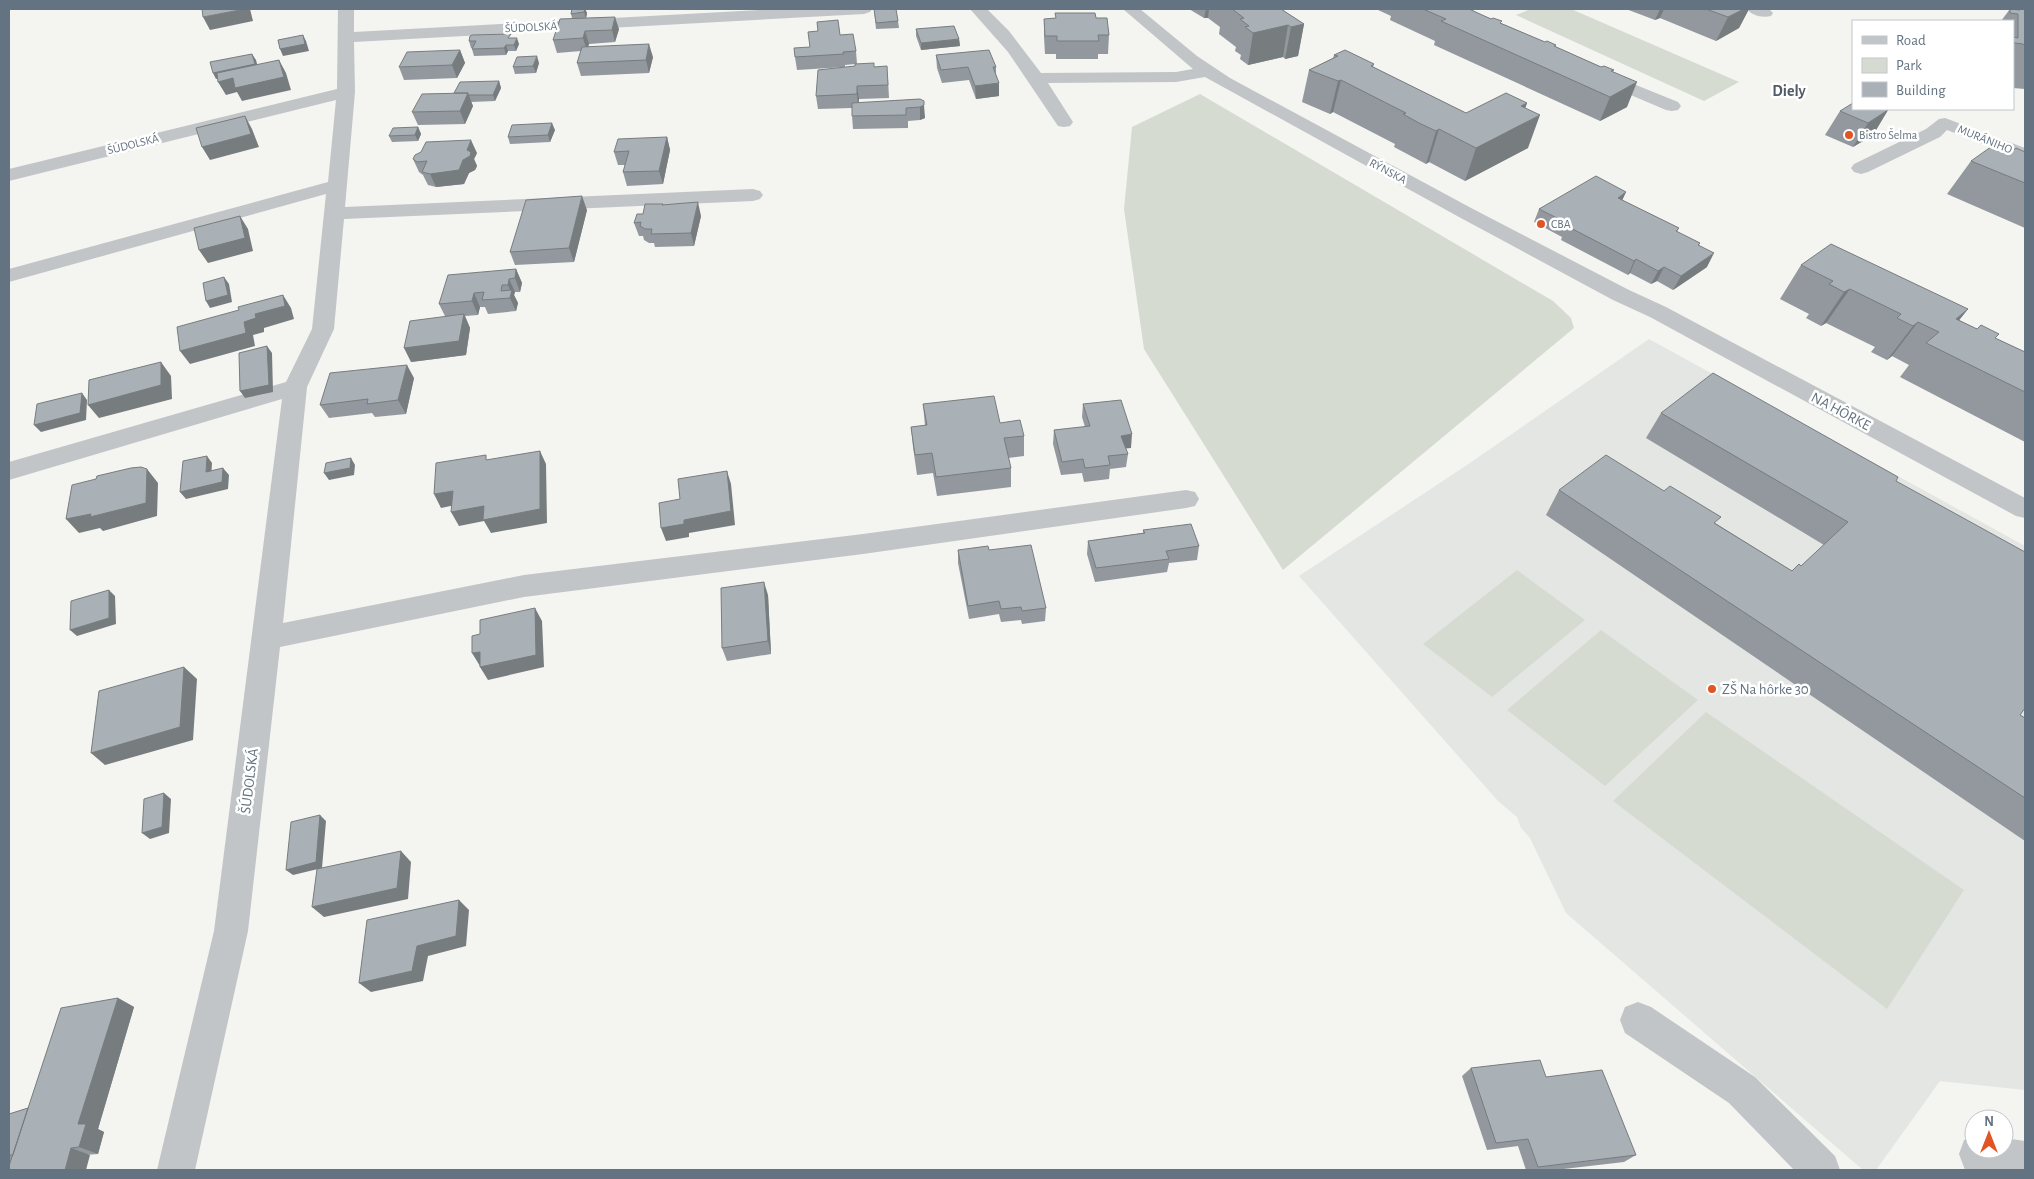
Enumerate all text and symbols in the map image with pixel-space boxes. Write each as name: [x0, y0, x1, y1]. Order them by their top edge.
street label: ŠÚDOLSKÁ: [504, 19, 558, 34]
legend: [1852, 20, 2014, 110]
text: Road: [1896, 33, 1926, 48]
text: Park: [1896, 58, 1922, 73]
district label: Diely: [1772, 83, 1807, 100]
text: Building: [1896, 83, 1946, 98]
street label: MURÁNIHO: [1956, 122, 2015, 155]
place label: Bistro Šelma: [1859, 128, 1918, 141]
marker: Bistro Šelma: [1843, 129, 1855, 141]
street label: ŠÚDOLSKÁ: [106, 131, 160, 156]
street label: RÝNSKA: [1368, 155, 1409, 186]
marker: CBA: [1535, 218, 1547, 230]
place label: CBA: [1551, 218, 1571, 230]
street label: NA HÔRKE: [1809, 389, 1873, 433]
place label: ZŠ Na hôrke 30: [1722, 681, 1809, 697]
marker: ZŠ Na hôrke 30: [1706, 683, 1718, 695]
street label: ŠÚDOLSKÁ: [236, 747, 261, 815]
north arrow: [1964, 1109, 2014, 1159]
text: N: [1984, 1115, 1994, 1129]

